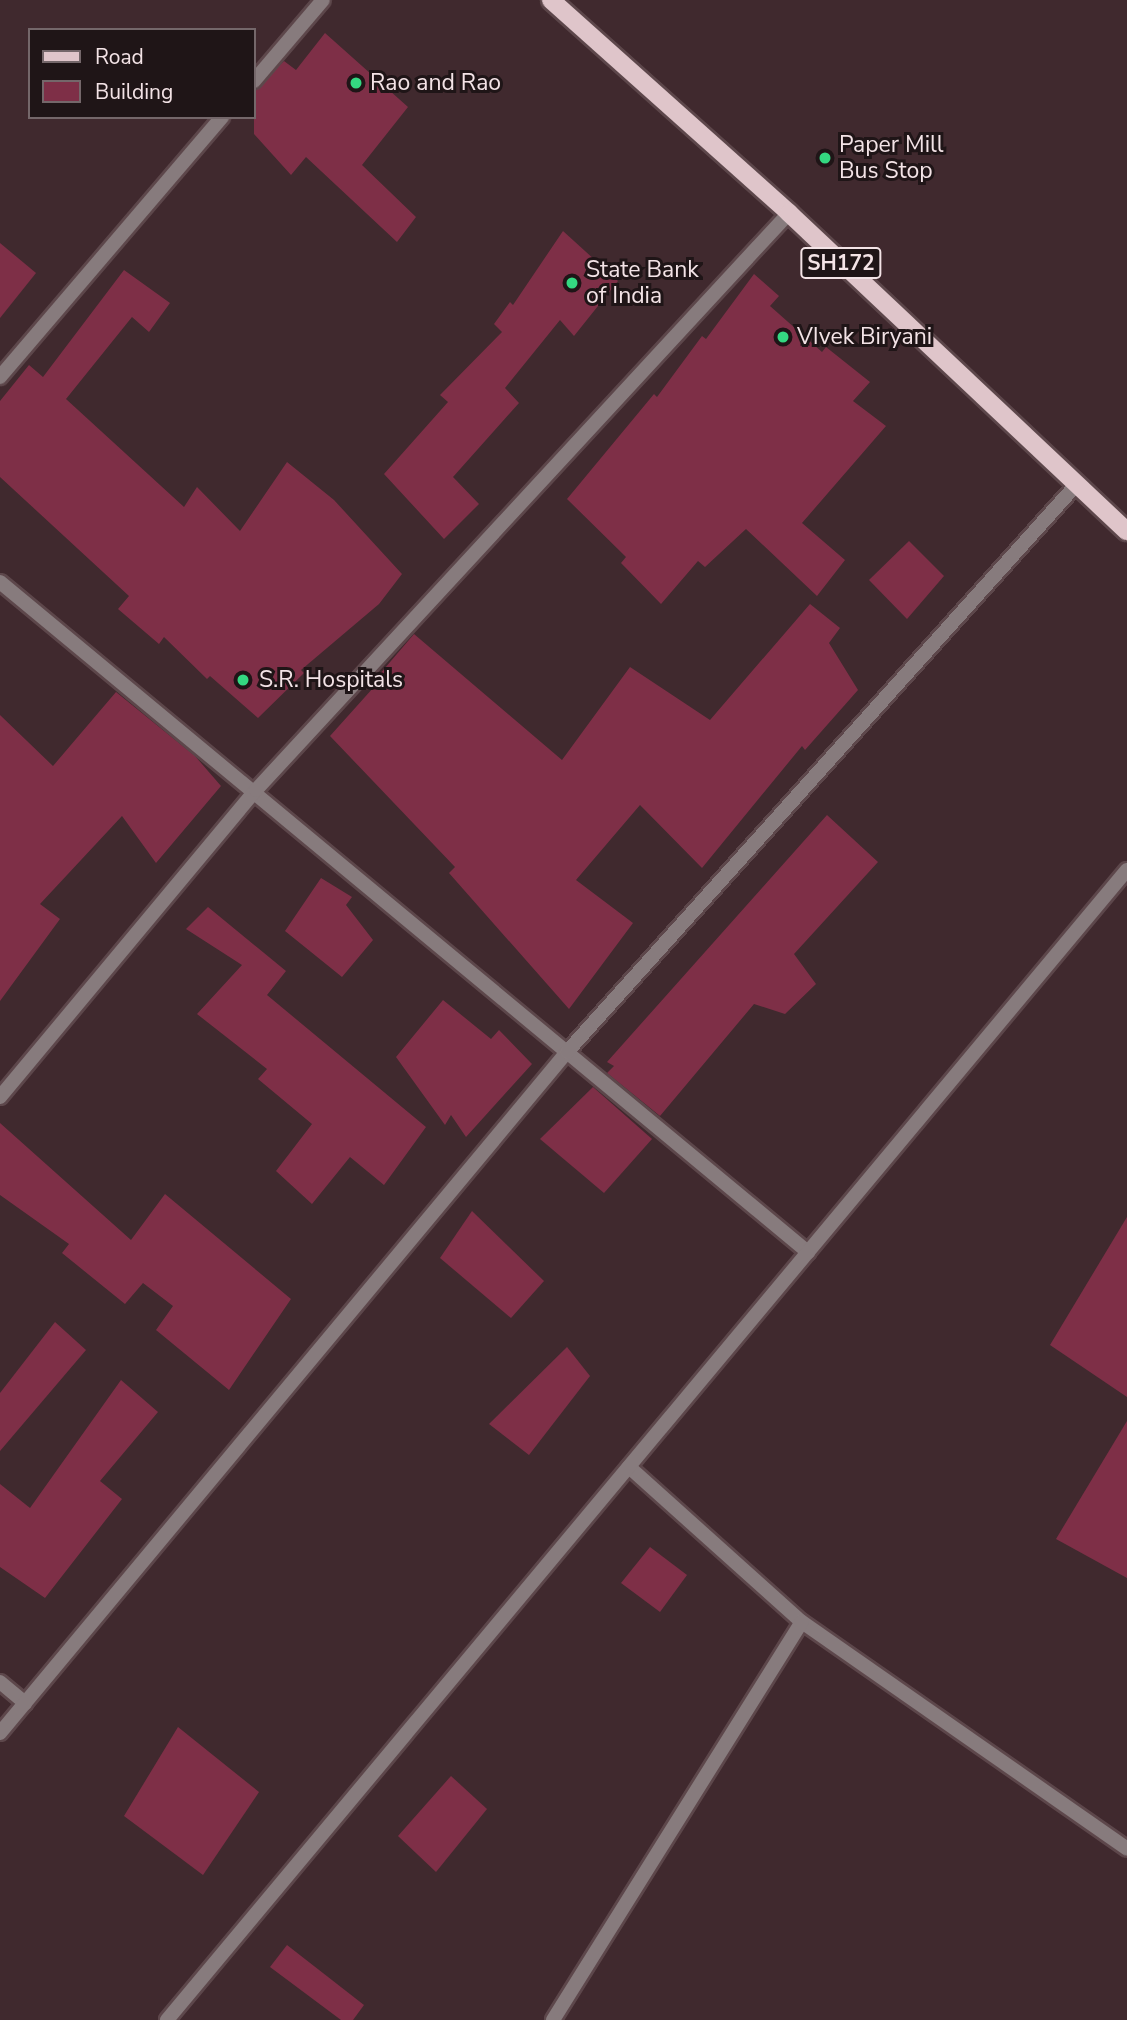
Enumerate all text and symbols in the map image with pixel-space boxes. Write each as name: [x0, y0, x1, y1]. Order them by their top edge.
legend: [28, 28, 256, 119]
text: Road: [95, 43, 144, 71]
place label: Rao and Rao: [370, 69, 501, 97]
marker: Rao and Rao: [348, 75, 364, 91]
text: Building: [95, 78, 173, 106]
place label: Paper Mill Bus Stop: [839, 131, 944, 185]
marker: Paper Mill Bus Stop: [817, 150, 833, 166]
road number: SH172: [799, 246, 883, 280]
place label: State Bank of India: [586, 256, 699, 310]
marker: State Bank of India: [564, 275, 580, 291]
place label: VIvek Biryani: [797, 323, 932, 351]
marker: VIvek Biryani: [775, 329, 791, 345]
place label: S.R. Hospitals: [259, 666, 403, 694]
marker: S.R. Hospitals: [233, 670, 253, 690]

